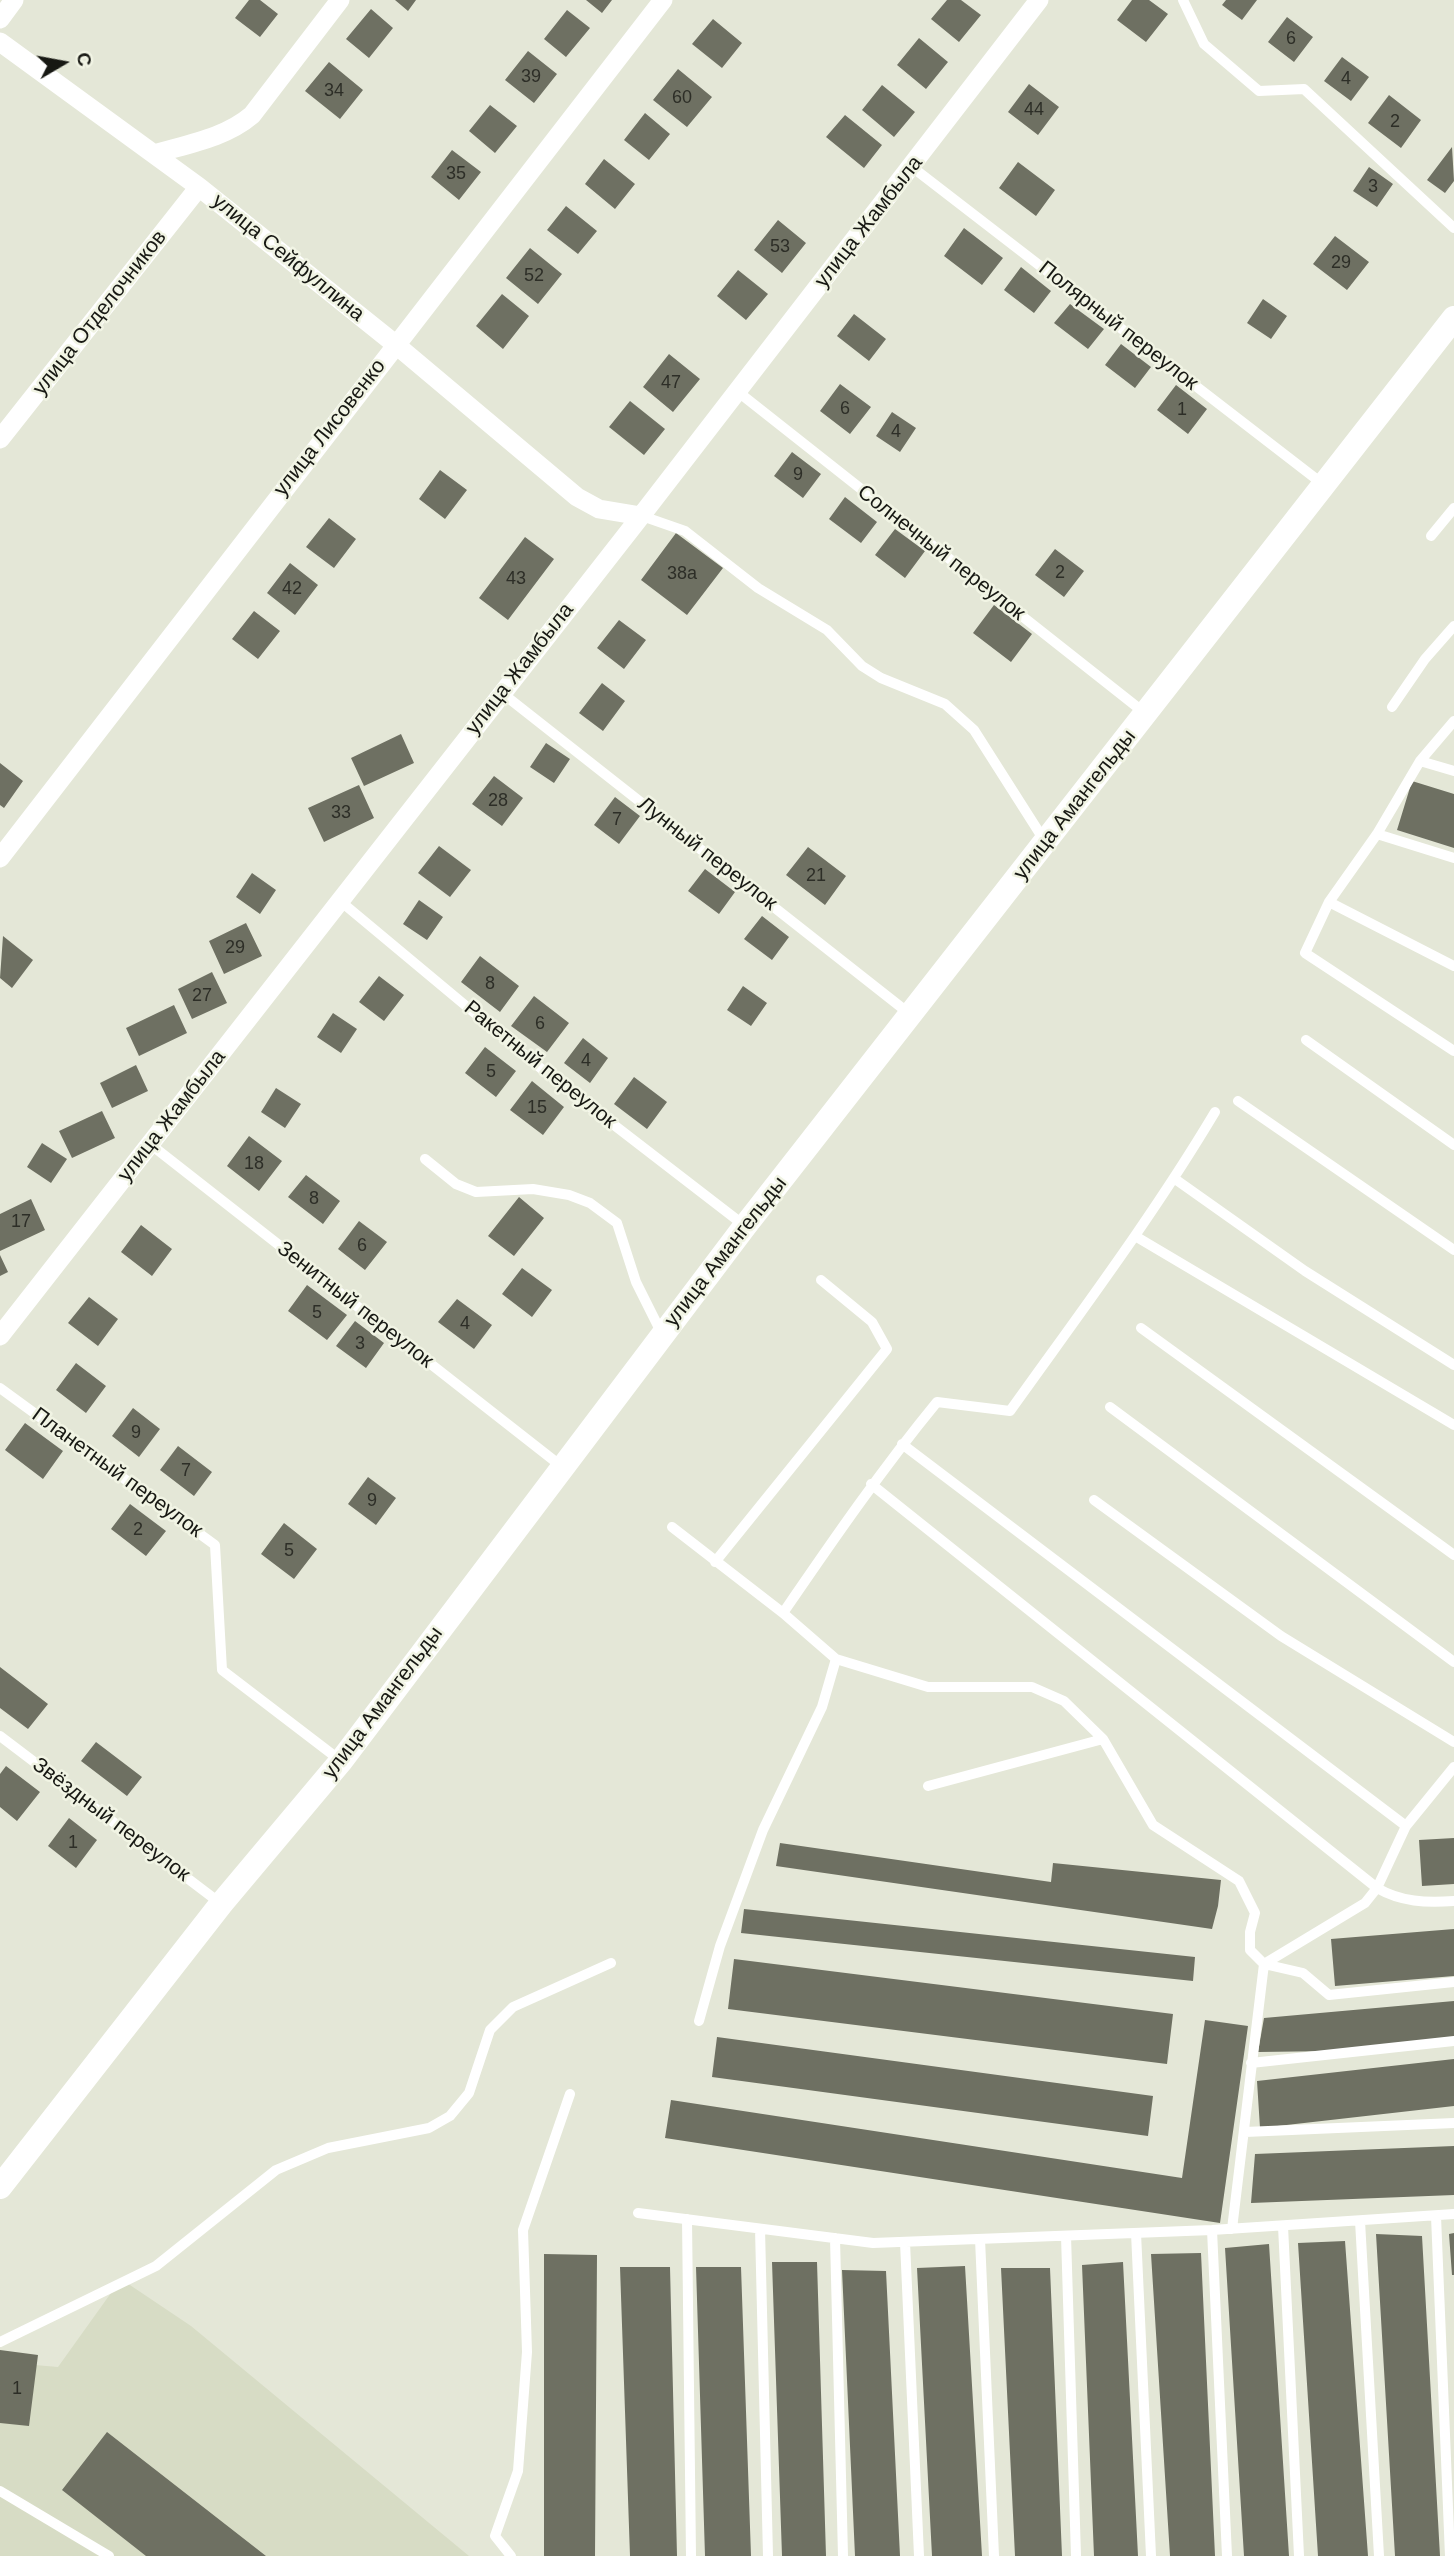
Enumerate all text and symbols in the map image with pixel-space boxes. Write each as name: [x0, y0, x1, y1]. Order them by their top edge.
north arrow: [28, 28, 98, 98]
house number: 6: [1286, 28, 1296, 50]
text: С: [73, 51, 96, 68]
house number: 39: [521, 66, 541, 88]
house number: 4: [1341, 68, 1351, 90]
house number: 34: [324, 80, 344, 102]
house number: 60: [672, 87, 692, 109]
house number: 44: [1024, 99, 1044, 121]
house number: 2: [1390, 111, 1400, 133]
street label: улица Жамбыла: [810, 151, 928, 293]
house number: 35: [446, 163, 466, 185]
house number: 3: [1368, 176, 1378, 198]
street label: улица Сейфуллина: [207, 189, 369, 327]
street label: улица Отделочников: [28, 226, 172, 400]
house number: 53: [770, 236, 790, 258]
house number: 29: [1331, 252, 1351, 274]
street label: Полярный переулок: [1033, 256, 1203, 396]
house number: 52: [524, 265, 544, 287]
street label: улица Лисовенко: [269, 355, 391, 501]
house number: 47: [661, 372, 681, 394]
house number: 6: [840, 398, 850, 420]
house number: 1: [1177, 399, 1187, 421]
house number: 4: [891, 421, 901, 443]
house number: 9: [793, 464, 803, 486]
street label: Солнечный переулок: [852, 480, 1030, 626]
house number: 2: [1055, 562, 1065, 584]
house number: 38а: [667, 563, 697, 585]
house number: 43: [506, 568, 526, 590]
house number: 42: [282, 578, 302, 600]
street label: улица Жамбыла: [461, 598, 579, 740]
street label: улица Амангельды: [1008, 725, 1142, 885]
house number: 28: [488, 790, 508, 812]
street label: Лунный переулок: [632, 792, 782, 916]
house number: 33: [331, 802, 351, 824]
house number: 7: [612, 809, 622, 831]
house number: 21: [806, 865, 826, 887]
house number: 29: [225, 937, 245, 959]
house number: 8: [485, 973, 495, 995]
house number: 27: [192, 985, 212, 1007]
street label: Ракетный переулок: [459, 996, 621, 1134]
house number: 6: [535, 1013, 545, 1035]
street label: улица Жамбыла: [113, 1045, 231, 1187]
house number: 4: [581, 1050, 591, 1072]
house number: 5: [486, 1061, 496, 1083]
house number: 15: [527, 1097, 547, 1119]
house number: 18: [244, 1153, 264, 1175]
street label: улица Амангельды: [659, 1172, 793, 1332]
house number: 8: [309, 1188, 319, 1210]
house number: 17: [11, 1211, 31, 1233]
house number: 6: [357, 1235, 367, 1257]
street label: Зенитный переулок: [272, 1236, 438, 1374]
house number: 5: [312, 1302, 322, 1324]
house number: 4: [460, 1313, 470, 1335]
house number: 3: [355, 1333, 365, 1355]
street label: Планетный переулок: [27, 1403, 207, 1543]
house number: 9: [131, 1422, 141, 1444]
house number: 7: [181, 1460, 191, 1482]
house number: 9: [367, 1490, 377, 1512]
house number: 2: [133, 1519, 143, 1541]
house number: 5: [284, 1540, 294, 1562]
street label: улица Амангельды: [318, 1622, 448, 1784]
street label: Звёздный переулок: [27, 1753, 195, 1887]
house number: 1: [68, 1832, 78, 1854]
house number: 1: [12, 2378, 22, 2400]

